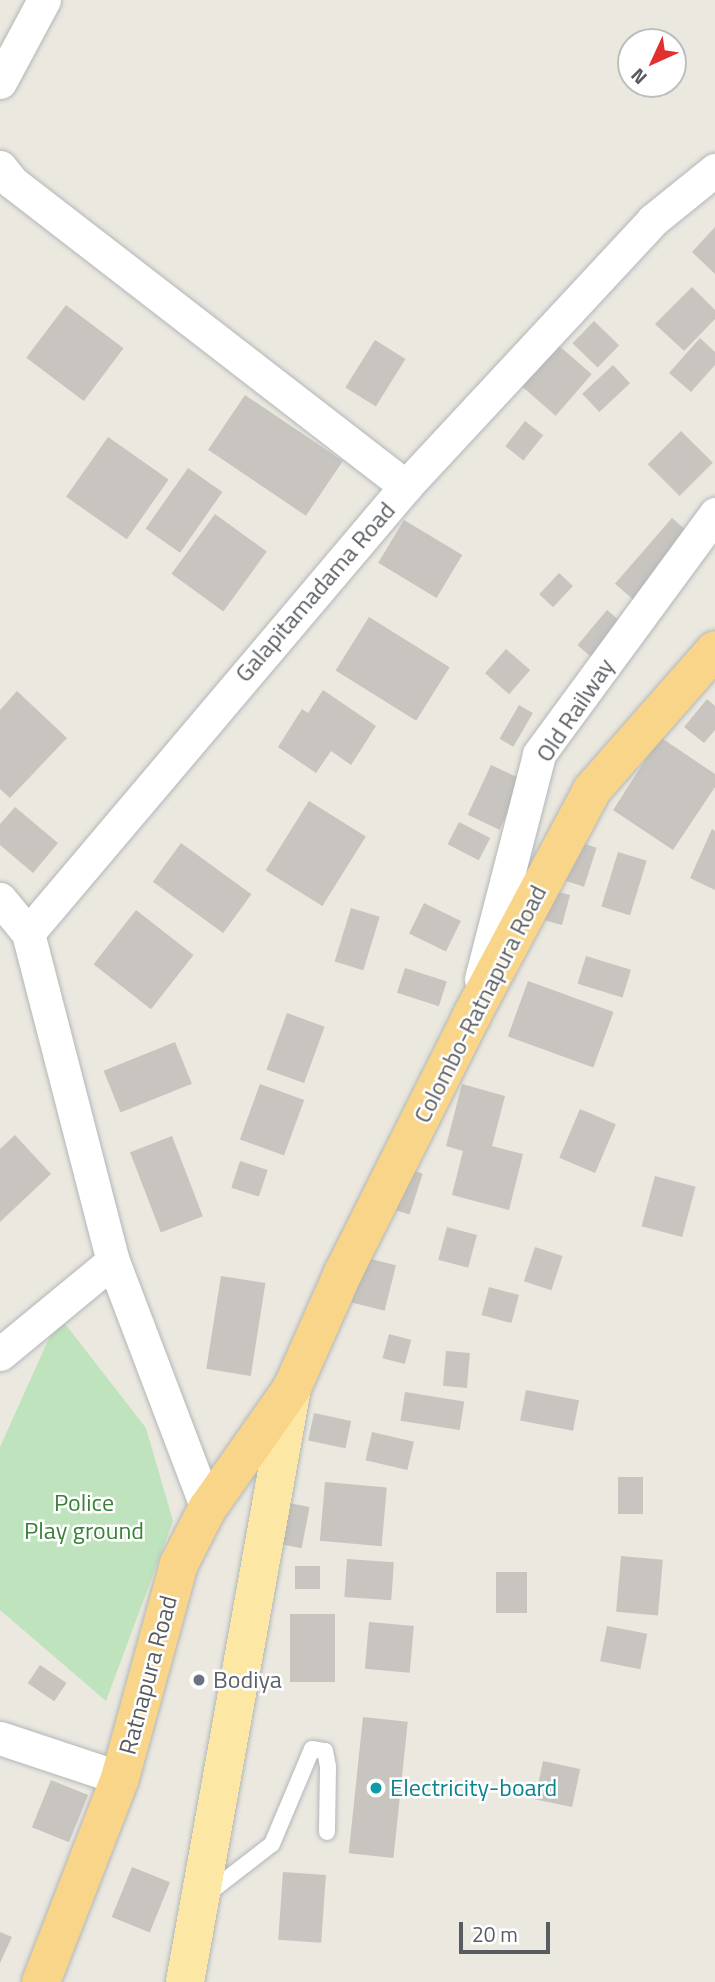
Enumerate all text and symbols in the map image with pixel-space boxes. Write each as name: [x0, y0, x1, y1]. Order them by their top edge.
north arrow: [617, 28, 687, 98]
text: N: [623, 62, 653, 92]
street label: Galapitamadama Road: [229, 496, 401, 688]
street label: Old Railway: [530, 653, 620, 767]
street label: Colombo-Ratnapura Road: [408, 880, 552, 1128]
park label: Police Play ground: [24, 1489, 144, 1545]
street label: Ratnapura Road: [113, 1592, 183, 1758]
place label: Bodiya: [213, 1666, 282, 1694]
marker: Bodiya: [191, 1672, 207, 1688]
place label: Electricity-board: [390, 1774, 557, 1802]
marker: Electricity-board: [368, 1780, 384, 1796]
scale bar: [463, 1909, 554, 1953]
text: 20 m: [472, 1918, 518, 1950]

